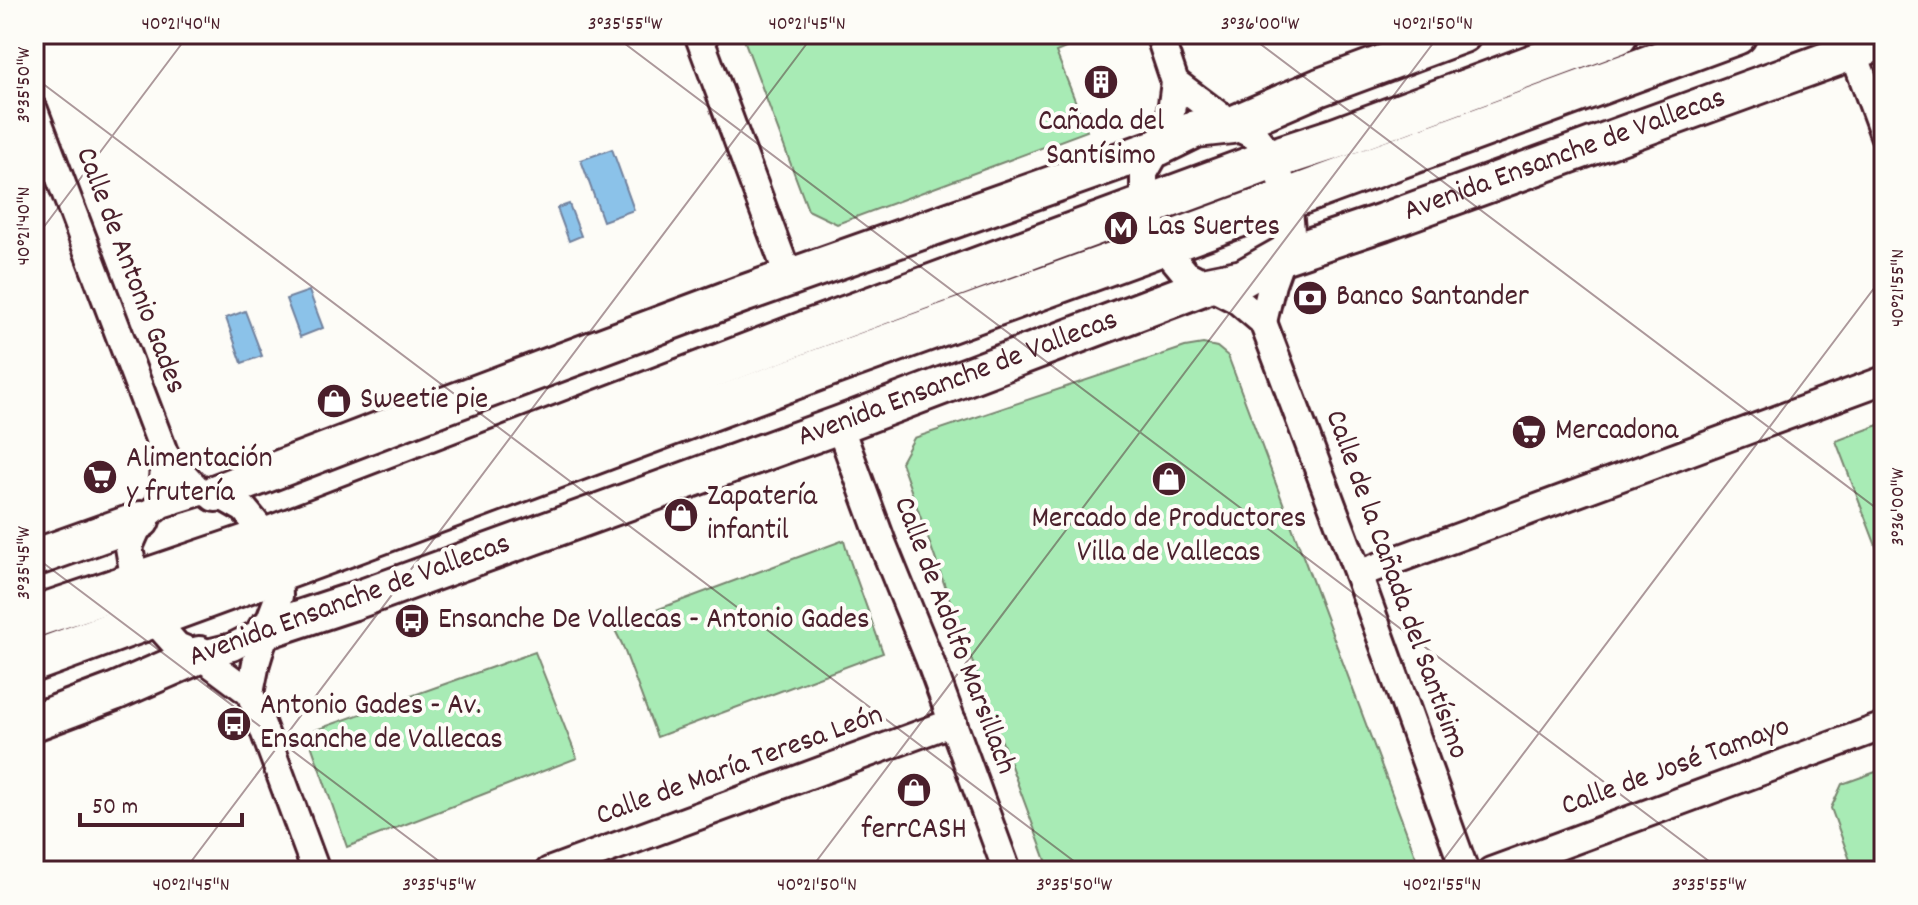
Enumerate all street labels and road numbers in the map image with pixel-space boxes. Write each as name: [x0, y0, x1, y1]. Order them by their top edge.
street label: Avenida Ensanche de Vallecas: [1398, 78, 1732, 234]
street label: Calle de Antonio Gades: [62, 142, 196, 400]
street label: Avenida Ensanche de Vallecas: [792, 300, 1124, 460]
street label: Calle de la Cañada del Santísimo: [1312, 405, 1478, 765]
street label: Calle de Adolfo Marsillach: [880, 491, 1026, 781]
street label: Avenida Ensanche de Vallecas: [183, 524, 517, 680]
street label: Calle de María Teresa León: [591, 695, 889, 839]
street label: Calle de José Tamayo: [1556, 707, 1796, 829]

